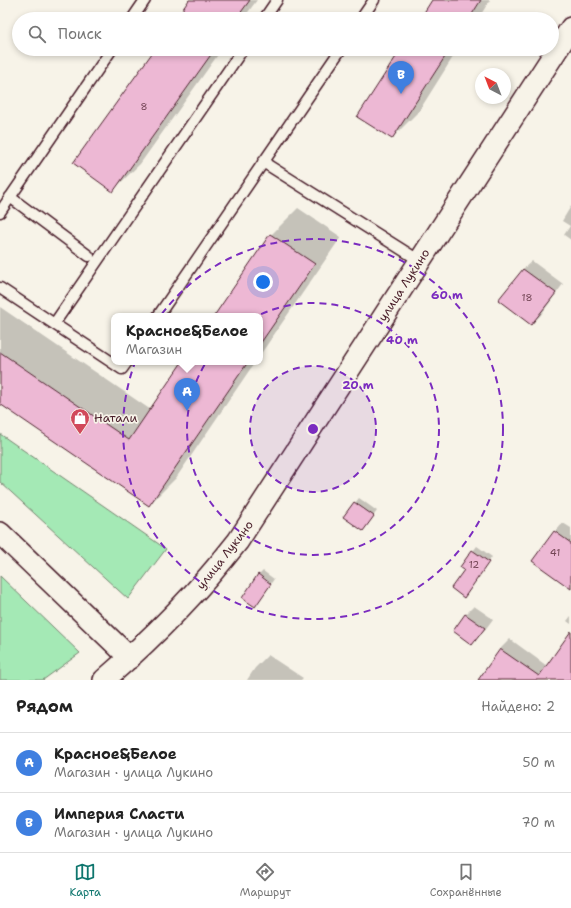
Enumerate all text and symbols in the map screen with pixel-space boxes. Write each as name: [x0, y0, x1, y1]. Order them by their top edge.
search box: [12, 12, 559, 56]
icon: search: [26, 23, 48, 45]
text: Поиск: [58, 24, 102, 44]
pin: B: [388, 61, 414, 94]
north arrow: [475, 68, 511, 104]
house number: 8: [141, 100, 148, 113]
street label: улица Лукино: [375, 246, 433, 324]
your location: [253, 272, 273, 292]
text: 60 m: [431, 287, 463, 303]
house number: 18: [521, 291, 533, 304]
popup: [111, 313, 263, 365]
text: Красное&Белое: [126, 321, 248, 341]
text: 40 m: [386, 332, 418, 348]
text: Магазин: [126, 341, 182, 358]
text: 20 m: [342, 377, 374, 393]
pin: A: [174, 378, 200, 411]
shop icon: Натали: [69, 407, 91, 435]
place label: Натали: [94, 410, 137, 426]
centre of rings: [306, 422, 320, 436]
street label: улица Лукино: [193, 517, 257, 593]
house number: 41: [550, 546, 560, 559]
house number: 12: [469, 558, 479, 571]
text: Рядом: [16, 695, 73, 717]
text: Найдено: 2: [481, 698, 555, 715]
text: Красное&Белое: [54, 744, 177, 764]
text: A: [24, 754, 34, 771]
text: 50 m: [522, 754, 555, 771]
text: Магазин · улица Лукино: [54, 764, 213, 781]
text: Империя Сласти: [54, 804, 184, 824]
text: B: [25, 814, 33, 831]
text: 70 m: [521, 814, 555, 831]
text: Магазин · улица Лукино: [54, 824, 213, 841]
tab: Карта: [69, 861, 101, 900]
tab: Маршрут: [240, 861, 291, 900]
tab: Сохранённые: [430, 861, 502, 900]

